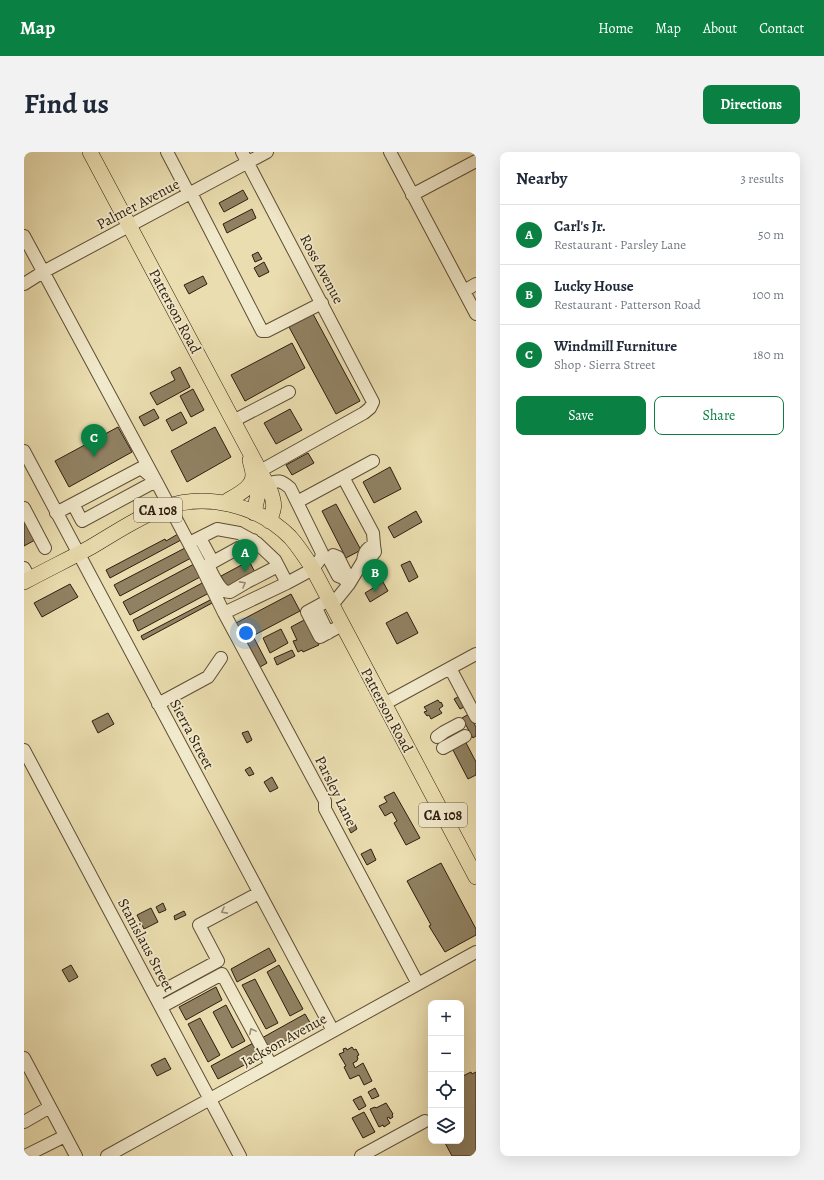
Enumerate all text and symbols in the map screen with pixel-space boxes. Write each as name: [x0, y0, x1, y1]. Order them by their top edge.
text: Map: [20, 15, 55, 41]
text: Home: [598, 19, 633, 38]
text: Map: [655, 19, 681, 38]
text: About: [703, 19, 737, 38]
text: Contact: [759, 19, 804, 38]
text: Find us: [24, 85, 109, 123]
button: Directions: [703, 85, 800, 124]
text: Nearby: [516, 167, 567, 190]
text: 3 results: [740, 170, 784, 187]
street label: Palmer Avenue: [93, 174, 183, 234]
text: Carl's Jr.: [554, 216, 606, 236]
text: A: [525, 226, 533, 243]
text: 50 m: [758, 226, 784, 243]
street label: Ross Avenue: [295, 231, 349, 307]
text: Restaurant · Parsley Lane: [554, 236, 686, 253]
street label: Patterson Road: [144, 265, 206, 358]
text: Lucky House: [554, 276, 634, 296]
text: B: [525, 286, 533, 303]
text: 100 m: [752, 286, 784, 303]
text: Restaurant · Patterson Road: [554, 296, 701, 313]
text: Windmill Furniture: [554, 336, 677, 356]
text: C: [525, 346, 533, 363]
text: 180 m: [753, 346, 784, 363]
text: Shop · Sierra Street: [554, 356, 655, 373]
button: Save: [516, 396, 646, 435]
button: Share: [654, 396, 784, 435]
pin: C: [81, 424, 107, 457]
road number: CA 108: [134, 498, 182, 522]
pin: A: [232, 539, 258, 572]
pin: B: [362, 559, 388, 592]
one-way arrow: [239, 582, 247, 589]
your location: [236, 623, 256, 643]
street label: Patterson Road: [356, 664, 418, 757]
street label: Sierra Street: [165, 695, 219, 773]
street label: Parsley Lane: [310, 752, 362, 830]
road number: CA 108: [419, 803, 467, 827]
street label: Stanislaus Street: [113, 895, 179, 995]
one-way arrow: [221, 906, 228, 914]
map controls: [428, 1000, 464, 1144]
button: +: [428, 1000, 464, 1036]
street label: Jackson Avenue: [238, 1008, 330, 1072]
one-way arrow: [250, 1027, 257, 1035]
button: −: [428, 1036, 464, 1072]
button: locate: [428, 1072, 464, 1108]
button: layers: [428, 1108, 464, 1144]

